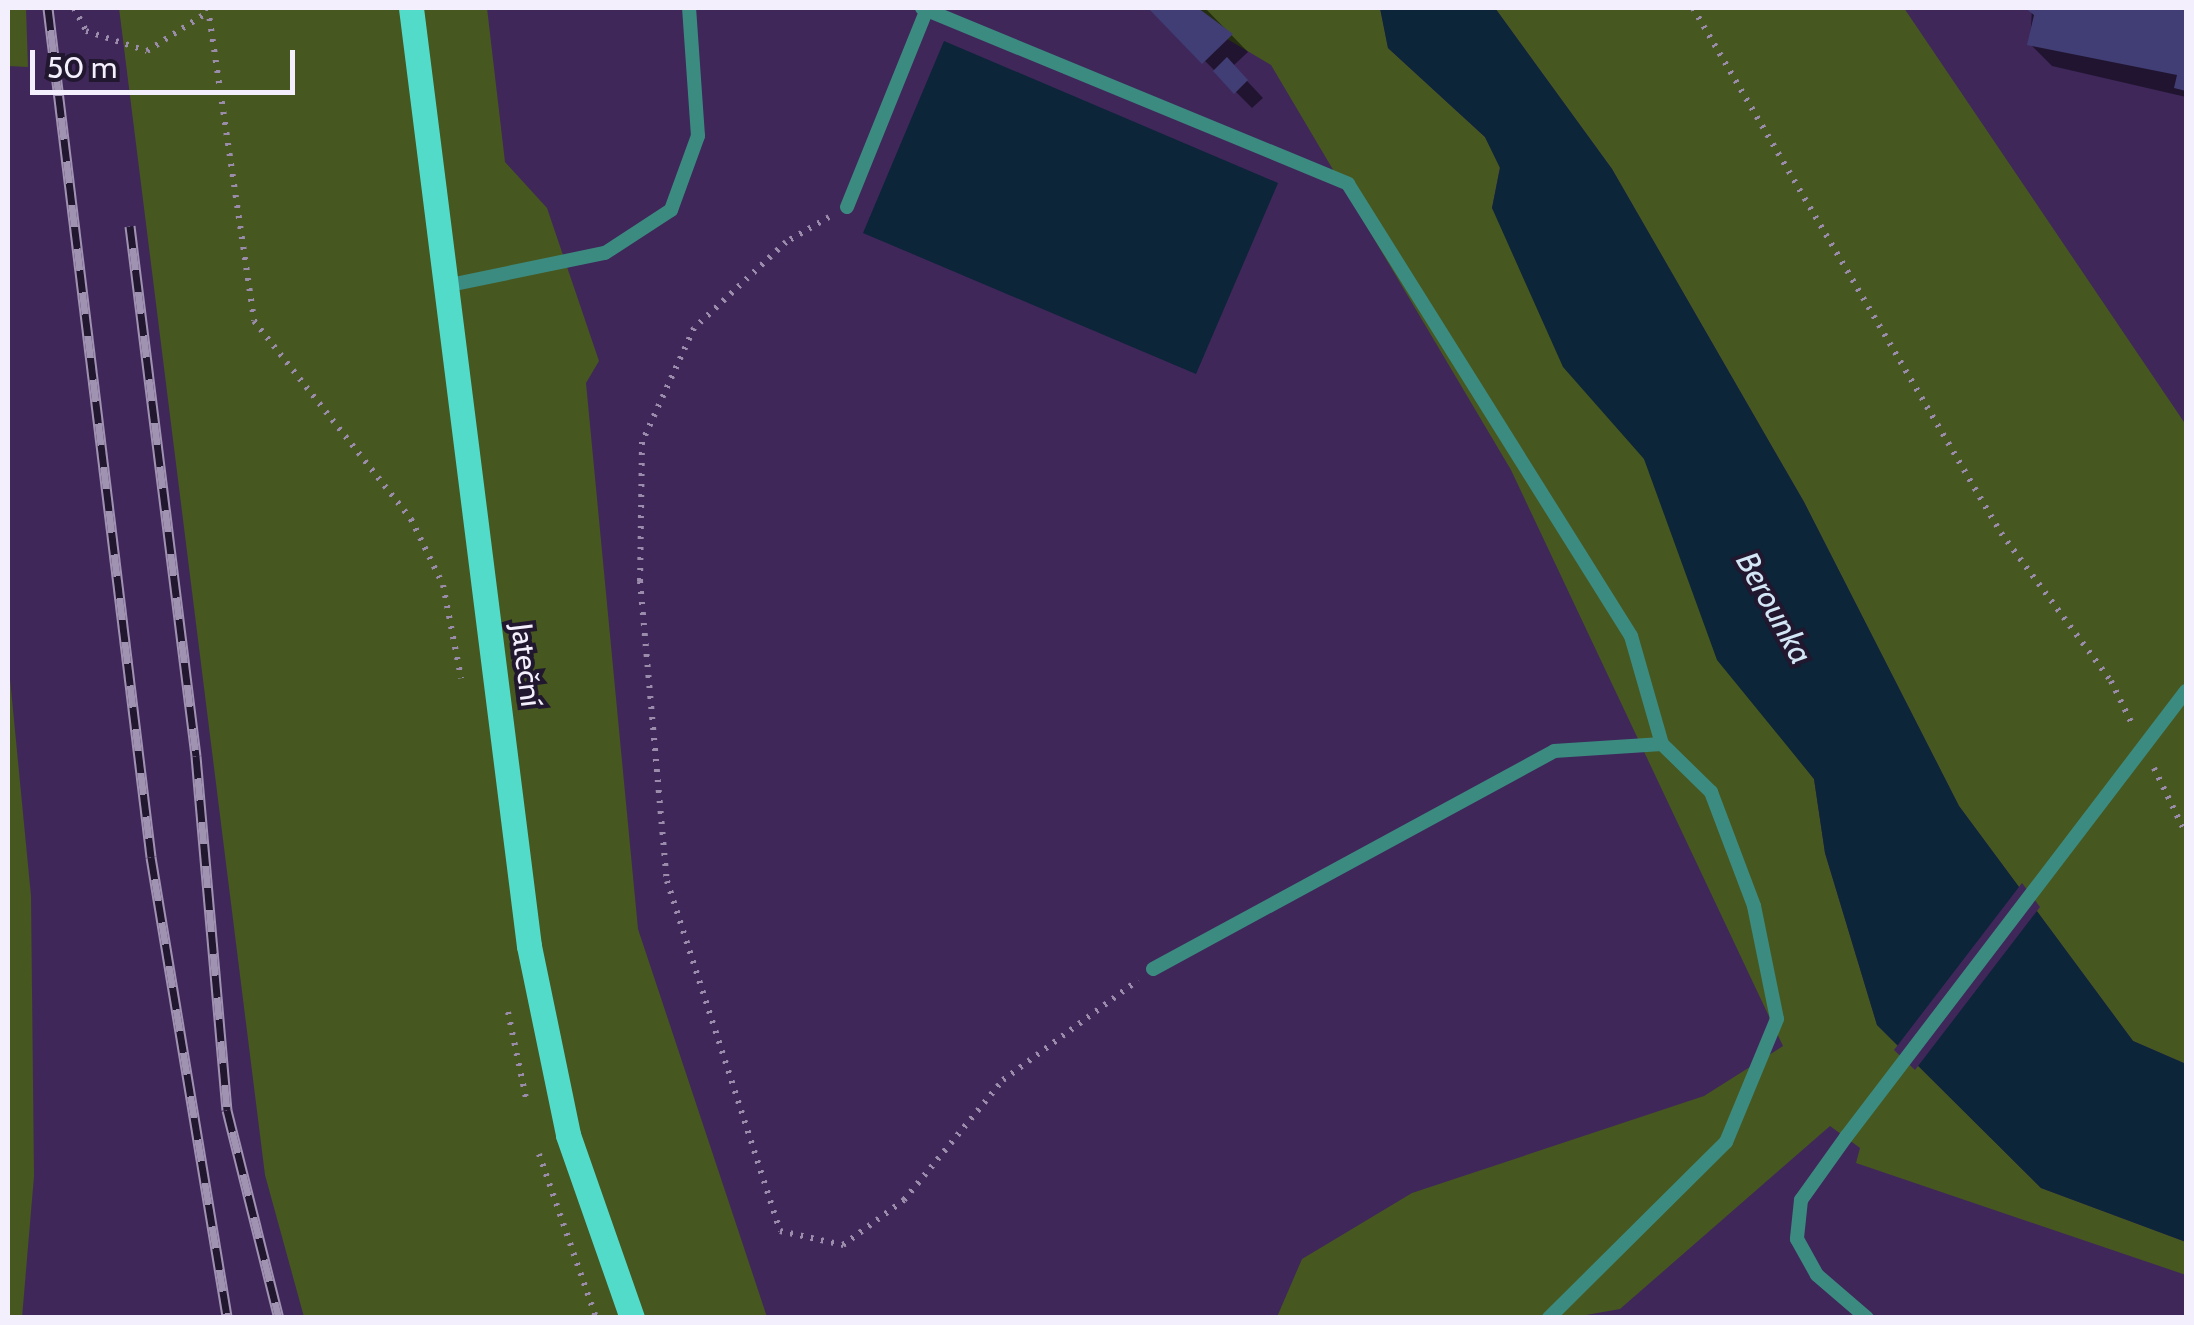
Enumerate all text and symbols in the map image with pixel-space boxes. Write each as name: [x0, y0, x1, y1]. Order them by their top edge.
scale bar: [35, 30, 300, 92]
text: 50 m: [47, 49, 117, 86]
water label: Berounka: [1728, 545, 1820, 671]
street label: Jateční: [503, 621, 549, 709]

